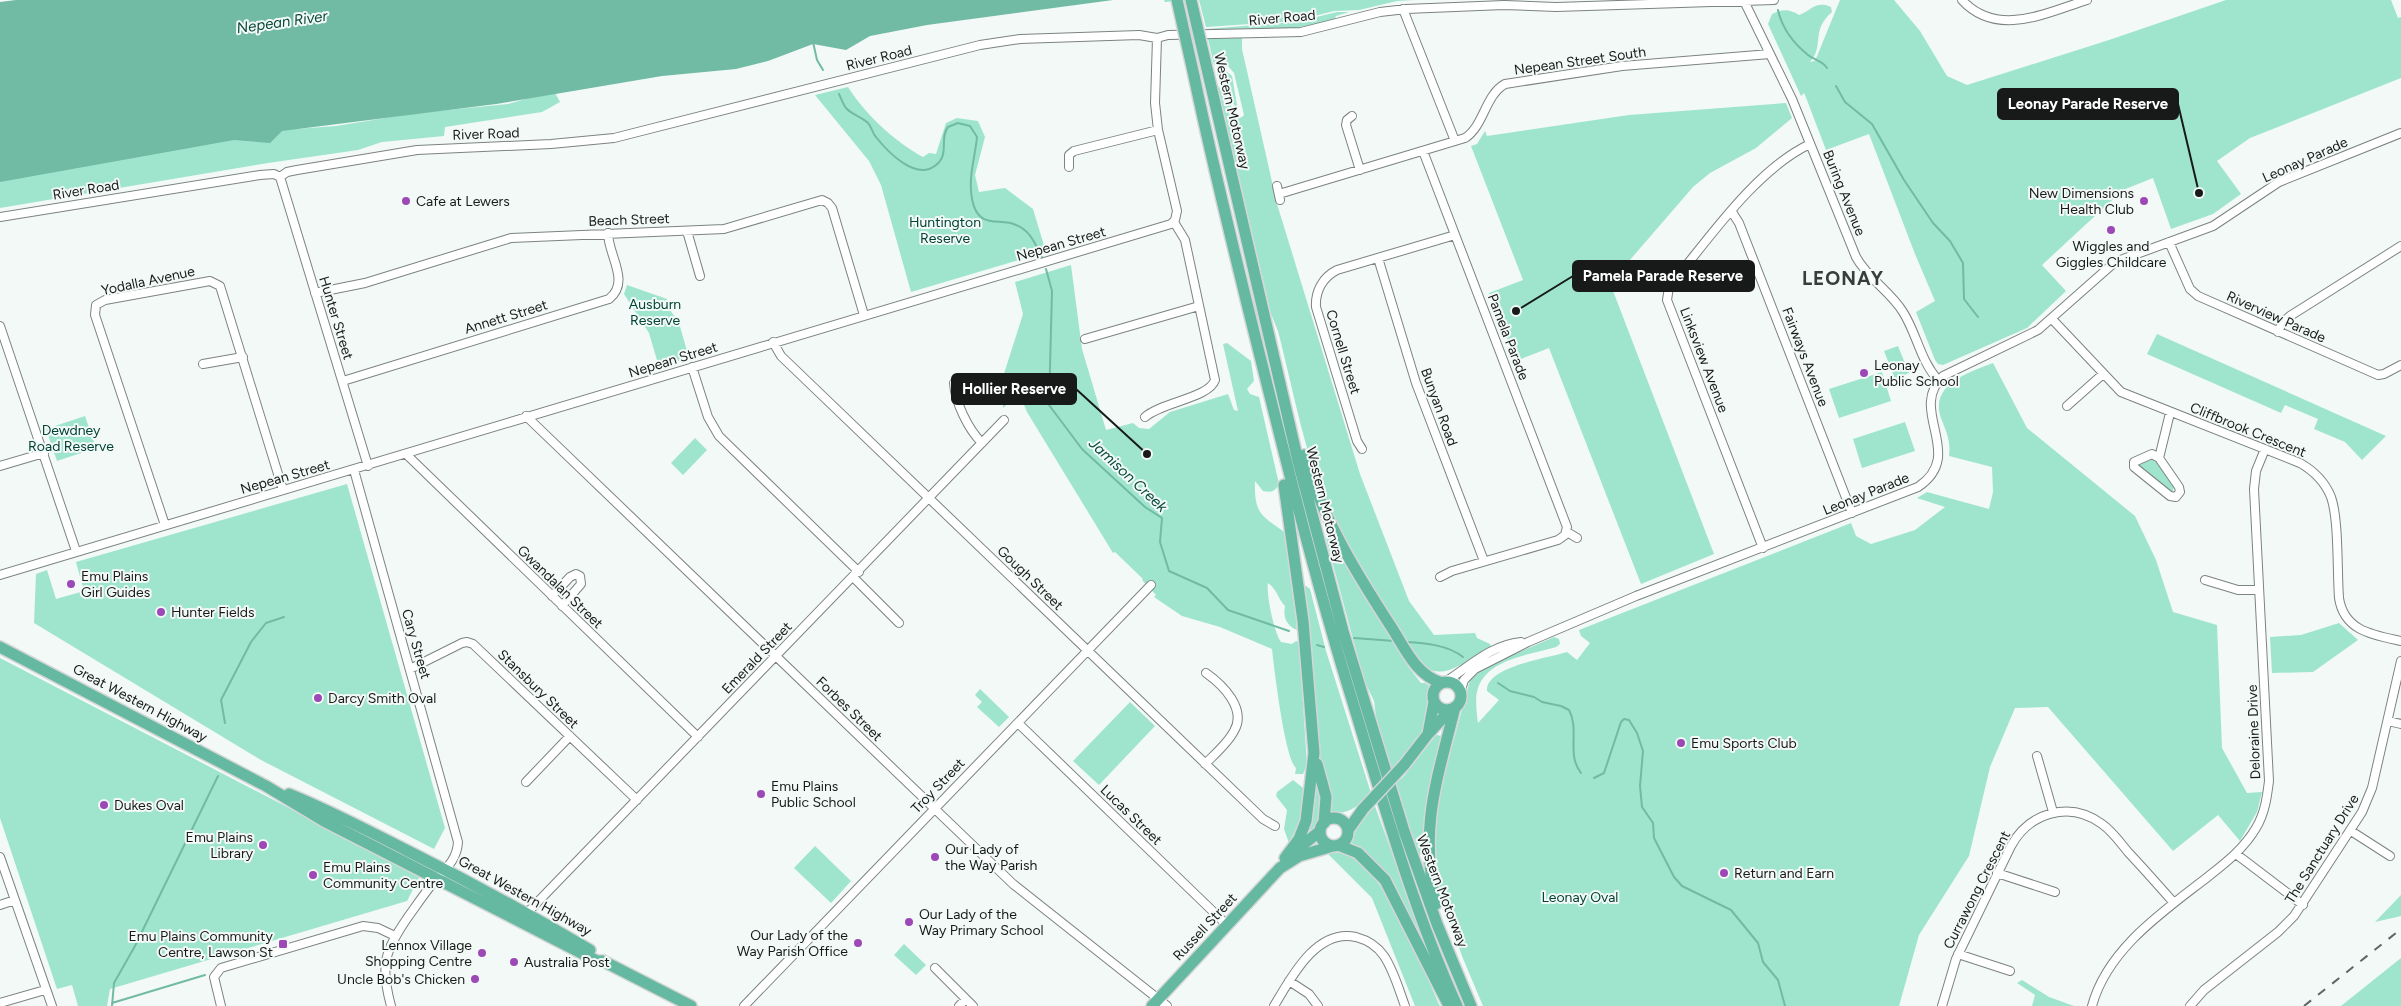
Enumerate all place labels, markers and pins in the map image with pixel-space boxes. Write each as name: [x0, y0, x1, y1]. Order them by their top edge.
callout: Leonay Parade Reserve: [1998, 89, 2178, 119]
place label: New Dimensions Health Club: [2029, 185, 2134, 218]
place label: Cafe at Lewers: [416, 193, 510, 210]
marker: Cafe at Lewers: [400, 195, 412, 207]
marker: New Dimensions Health Club: [2138, 195, 2150, 207]
marker: Wiggles and Giggles Childcare: [2105, 224, 2117, 236]
place label: Wiggles and Giggles Childcare: [2056, 238, 2167, 271]
callout: Pamela Parade Reserve: [1573, 261, 1754, 291]
place label: Leonay Public School: [1874, 357, 1959, 390]
marker: Leonay Public School: [1858, 367, 1870, 379]
callout: Hollier Reserve: [952, 374, 1076, 404]
place label: Emu Plains Girl Guides: [81, 568, 150, 601]
marker: Emu Plains Girl Guides: [65, 578, 77, 590]
place label: Hunter Fields: [171, 604, 255, 621]
marker: Hunter Fields: [155, 606, 167, 618]
place label: Darcy Smith Oval: [328, 690, 436, 707]
marker: Darcy Smith Oval: [312, 692, 324, 704]
place label: Emu Sports Club: [1691, 735, 1797, 752]
marker: Emu Sports Club: [1675, 737, 1687, 749]
place label: Emu Plains Public School: [771, 778, 856, 811]
marker: Emu Plains Public School: [755, 788, 767, 800]
place label: Dukes Oval: [114, 797, 184, 814]
marker: Dukes Oval: [98, 799, 110, 811]
place label: Emu Plains Library: [186, 829, 254, 862]
marker: Emu Plains Library: [257, 839, 269, 851]
place label: Our Lady of the Way Parish: [945, 841, 1038, 874]
marker: Our Lady of the Way Parish: [929, 851, 941, 863]
place label: Emu Plains Community Centre: [323, 859, 444, 892]
place label: Return and Earn: [1734, 865, 1834, 882]
marker: Return and Earn: [1718, 867, 1730, 879]
marker: Emu Plains Community Centre: [307, 869, 319, 881]
place label: Our Lady of the Way Primary School: [919, 906, 1044, 939]
marker: Our Lady of the Way Primary School: [903, 916, 915, 928]
place label: Our Lady of the Way Parish Office: [737, 927, 848, 960]
place label: Emu Plains Community Centre, Lawson St: [129, 928, 274, 961]
place label: Lennox Village Shopping Centre: [365, 937, 472, 970]
marker: Our Lady of the Way Parish Office: [852, 937, 864, 949]
marker: Emu Plains Community Centre, Lawson St: [277, 938, 289, 950]
marker: Lennox Village Shopping Centre: [476, 947, 488, 959]
place label: Australia Post: [524, 954, 610, 971]
marker: Australia Post: [508, 956, 520, 968]
place label: Uncle Bob's Chicken: [337, 971, 465, 988]
marker: Uncle Bob's Chicken: [469, 973, 481, 985]

